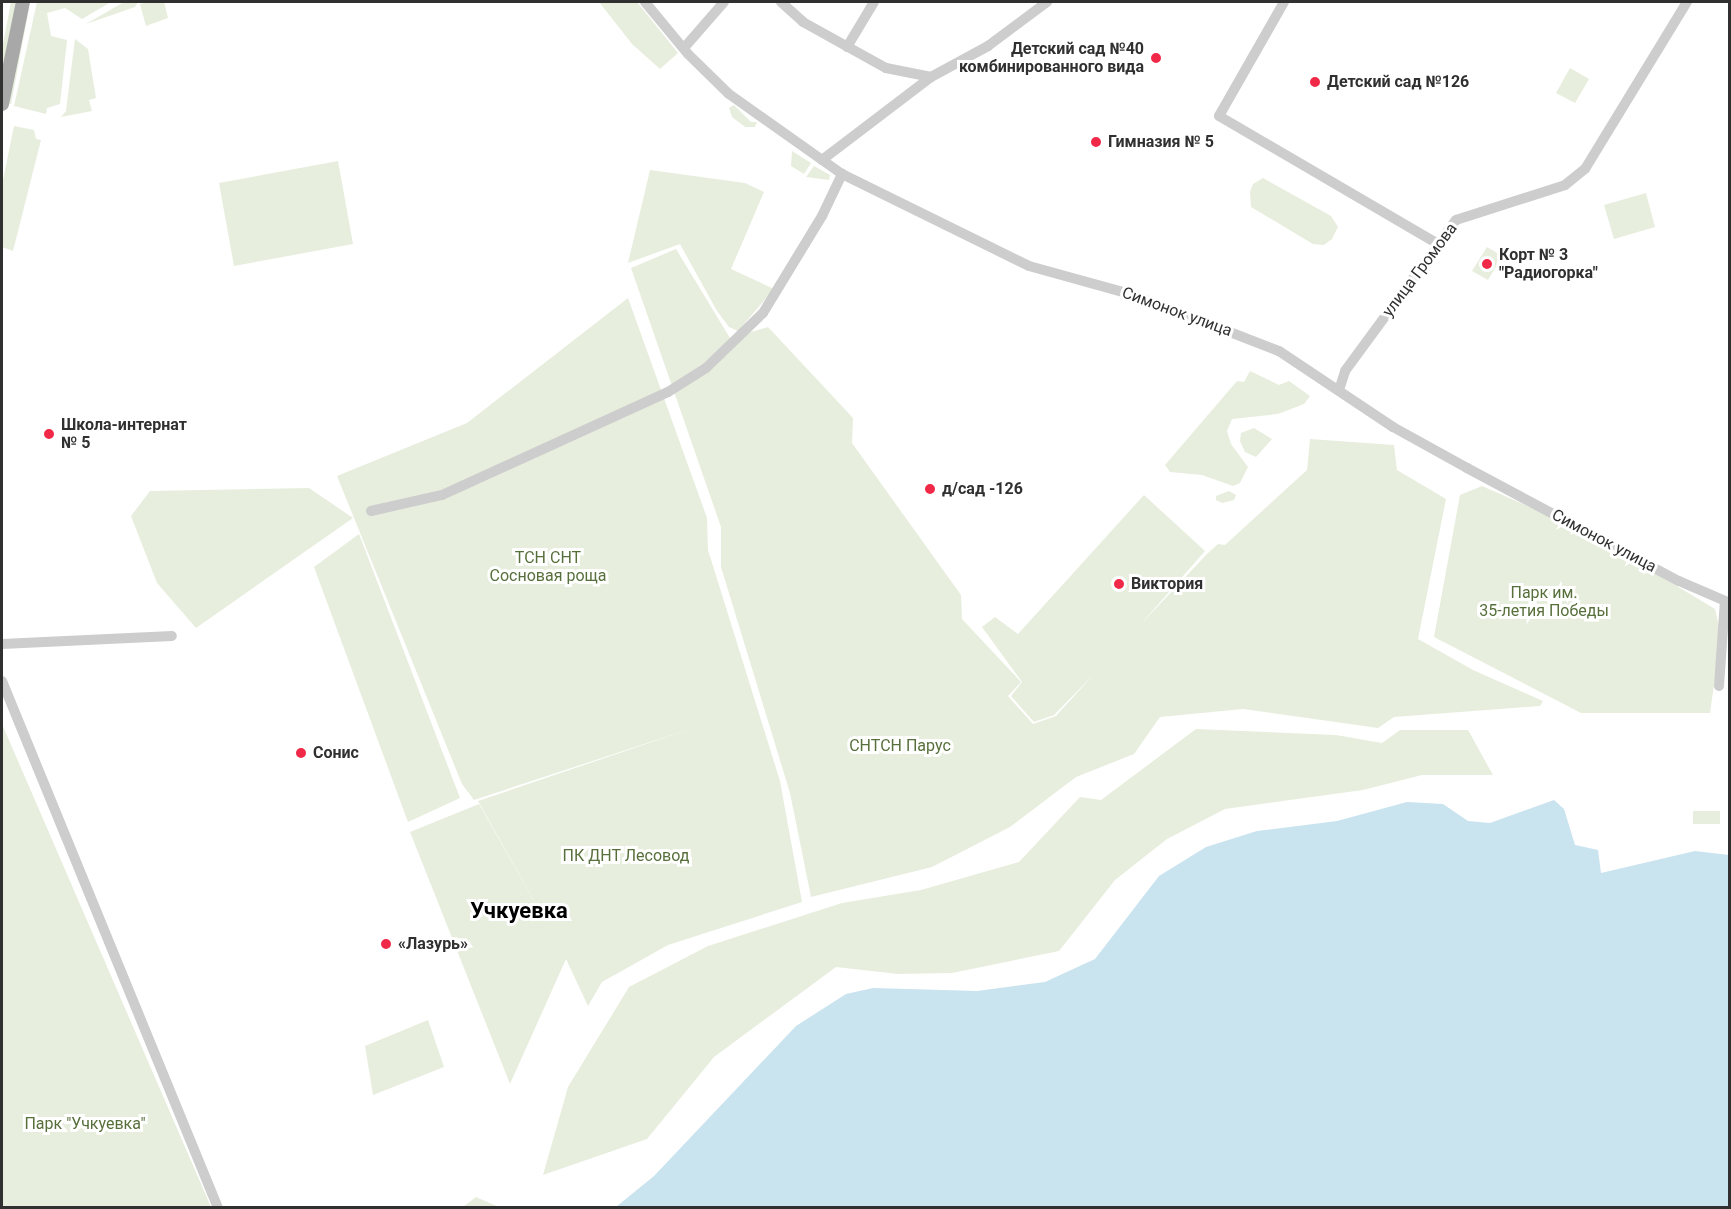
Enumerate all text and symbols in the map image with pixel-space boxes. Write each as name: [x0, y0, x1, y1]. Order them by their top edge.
place label: Детский сад №40 комбинированного вида: [959, 39, 1144, 77]
marker: Детский сад №40 комбинированного вида: [1149, 51, 1163, 65]
place label: Детский сад №126: [1327, 72, 1469, 92]
marker: Детский сад №126: [1308, 75, 1322, 89]
place label: Гимназия № 5: [1108, 132, 1214, 152]
marker: Гимназия № 5: [1089, 135, 1103, 149]
street label: улица Громова: [1379, 219, 1461, 321]
place label: Корт № 3 "Радиогорка": [1499, 245, 1598, 283]
marker: Корт № 3 "Радиогорка": [1480, 257, 1494, 271]
street label: Симонок улица: [1119, 283, 1235, 341]
place label: Школа-интернат № 5: [61, 415, 187, 453]
marker: Школа-интернат № 5: [42, 427, 56, 441]
place label: д/сад -126: [942, 479, 1023, 499]
marker: д/сад -126: [923, 482, 937, 496]
street label: Симонок улица: [1548, 505, 1660, 577]
park label: ТСН СНТ Сосновая роща: [490, 548, 606, 586]
place label: Виктория: [1131, 574, 1203, 594]
marker: Виктория: [1112, 577, 1126, 591]
park label: Парк им. 35-летия Победы: [1479, 583, 1609, 621]
park label: СНТСН Парус: [849, 736, 951, 756]
place label: Сонис: [313, 743, 359, 763]
marker: Сонис: [294, 746, 308, 760]
park label: ПК ДНТ Лесовод: [562, 846, 690, 866]
district label: Учкуевка: [470, 898, 568, 924]
place label: «Лазурь»: [398, 934, 468, 954]
marker: «Лазурь»: [379, 937, 393, 951]
park label: Парк "Учкуевка": [24, 1114, 146, 1134]

